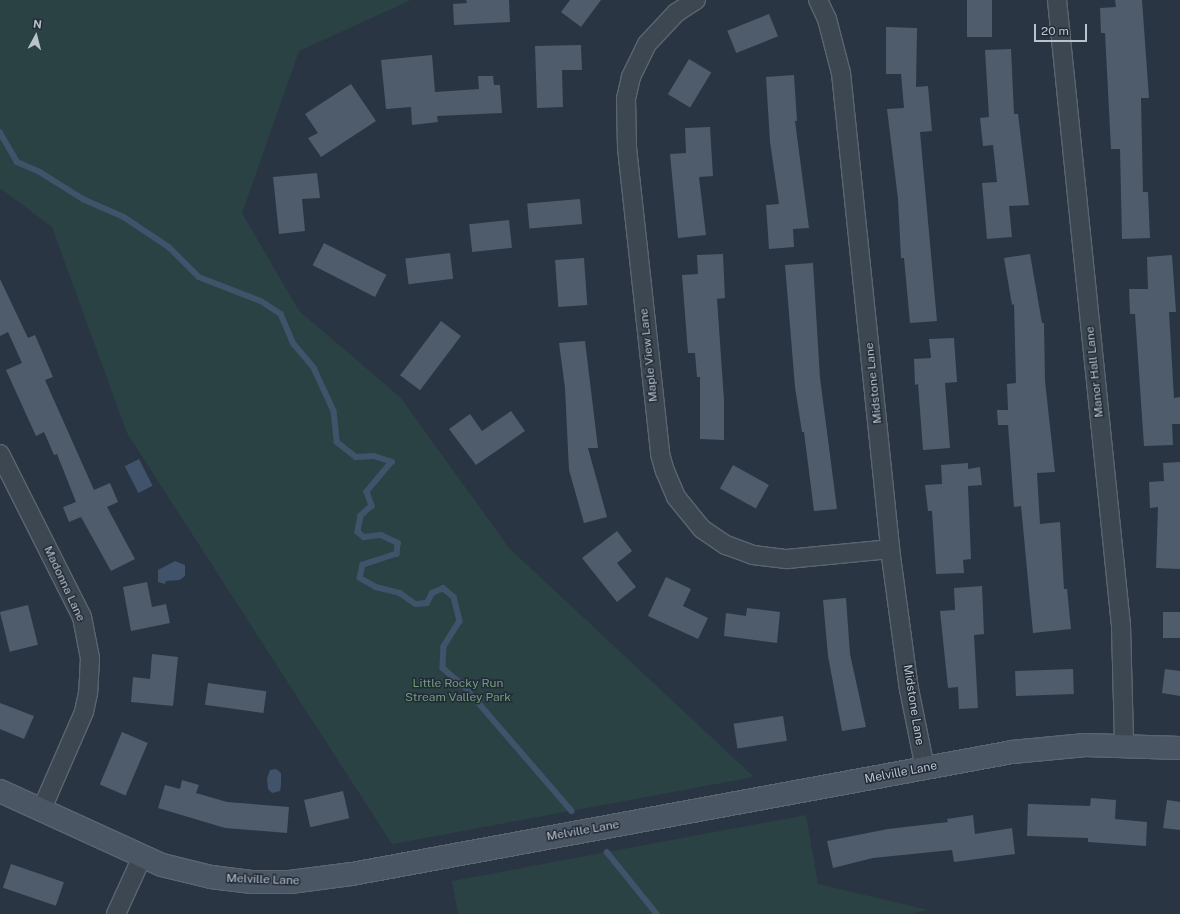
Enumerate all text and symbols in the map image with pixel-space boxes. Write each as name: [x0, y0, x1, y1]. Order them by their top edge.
north arrow: [16, 16, 56, 56]
scale bar: [1036, 16, 1089, 42]
text: N: [32, 18, 42, 31]
text: 20 m: [1041, 24, 1069, 38]
street label: Maple View Lane: [637, 307, 661, 403]
street label: Manor Hall Lane: [1083, 326, 1107, 418]
street label: Midstone Lane: [863, 342, 885, 424]
street label: Madonna Lane: [40, 544, 88, 624]
street label: Midstone Lane: [899, 664, 927, 746]
park label: Little Rocky Run Stream Valley Park: [405, 677, 511, 705]
street label: Melville Lane: [864, 759, 938, 787]
street label: Melville Lane: [546, 818, 620, 844]
street label: Melville Lane: [226, 872, 300, 888]

